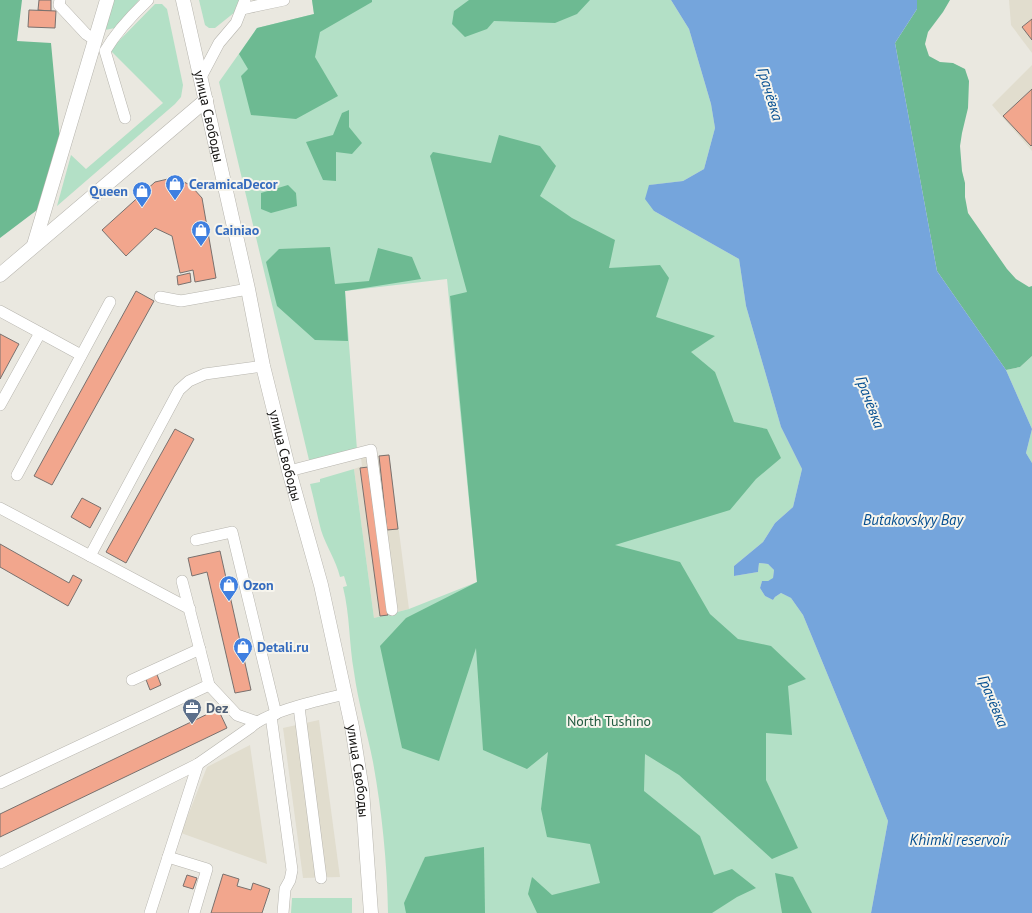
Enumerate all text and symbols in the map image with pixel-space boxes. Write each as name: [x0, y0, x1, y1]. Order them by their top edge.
water label: Грачёвка: [753, 65, 788, 123]
street label: улица Свободы: [190, 68, 228, 164]
shop icon: CeramicaDecor: [164, 173, 186, 201]
place label: CeramicaDecor: [189, 175, 278, 193]
shop icon: Queen: [131, 180, 153, 208]
place label: Queen: [89, 182, 128, 200]
shop icon: Cainiao: [190, 219, 212, 247]
place label: Cainiao: [215, 221, 260, 239]
water label: Грачёвка: [852, 373, 889, 431]
street label: улица Свободы: [265, 408, 306, 503]
water label: Butakovskyy Bay: [863, 510, 964, 529]
shop icon: Ozon: [218, 574, 240, 602]
place label: Ozon: [243, 576, 274, 594]
shop icon: Detali.ru: [232, 636, 254, 664]
place label: Detali.ru: [257, 638, 309, 656]
water label: Грачёвка: [974, 672, 1013, 730]
office icon: Dez: [181, 697, 203, 725]
place label: Dez: [206, 699, 229, 717]
park label: North Tushino: [567, 712, 651, 730]
street label: улица Свободы: [343, 723, 373, 818]
water label: Khimki reservoir: [910, 830, 1010, 849]

